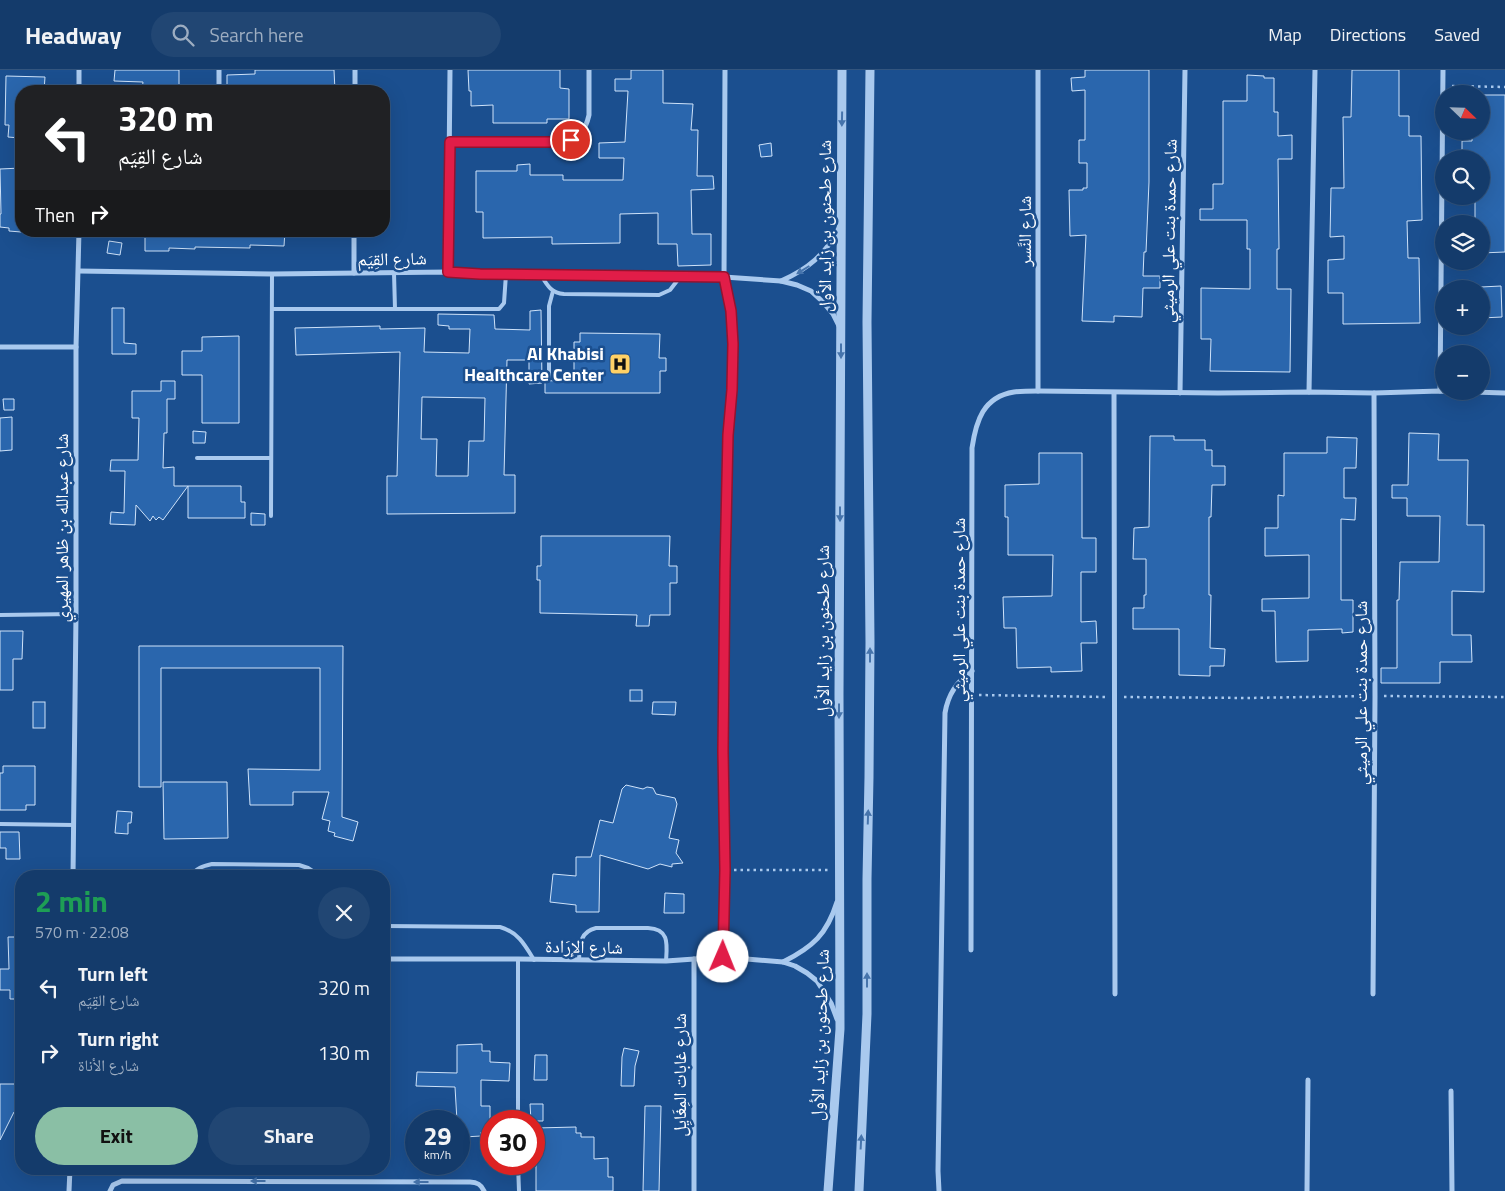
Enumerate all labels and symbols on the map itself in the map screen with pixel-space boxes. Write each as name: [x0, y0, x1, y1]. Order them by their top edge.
north arrow: [1435, 85, 1490, 140]
one-way arrow: [838, 111, 846, 127]
pin: [550, 119, 592, 161]
street label: شارع حمدة بنت علي الرميثي: [1153, 139, 1185, 323]
street label: شارع طحنون بن زايد الأول: [811, 140, 838, 312]
street label: شارع النَّسر: [1011, 196, 1038, 267]
street label: شارع القِيَم: [357, 244, 427, 273]
one-way arrow: [796, 265, 809, 275]
place label: Al Khabisi Healthcare Center: [464, 340, 604, 388]
one-way arrow: [836, 343, 844, 359]
hospital icon: Al Khabisi Healthcare Center: [608, 352, 632, 376]
street label: شارع عبدالله بن ظاهر المهيري: [48, 433, 77, 623]
one-way arrow: [836, 506, 844, 522]
street label: شارع حمدة بنت علي الرميثي: [945, 518, 974, 702]
street label: شارع طحنون بن زايد الأول: [809, 545, 836, 717]
street label: شارع حمدة بنت علي الرميثي: [1347, 601, 1376, 785]
one-way arrow: [866, 647, 874, 663]
one-way arrow: [835, 703, 843, 719]
one-way arrow: [864, 809, 872, 825]
position arrow: [696, 930, 748, 982]
street label: شارع الإرَادة: [545, 932, 623, 961]
street label: شارع طحنون بن زايد الأول: [803, 948, 836, 1122]
one-way arrow: [863, 972, 871, 988]
street label: شارع غابات المِغَايِل: [666, 1013, 693, 1137]
speed limit sign: 30: [480, 1110, 545, 1175]
one-way arrow: [857, 1134, 865, 1150]
one-way arrow: [250, 1177, 266, 1185]
one-way arrow: [413, 1178, 429, 1186]

